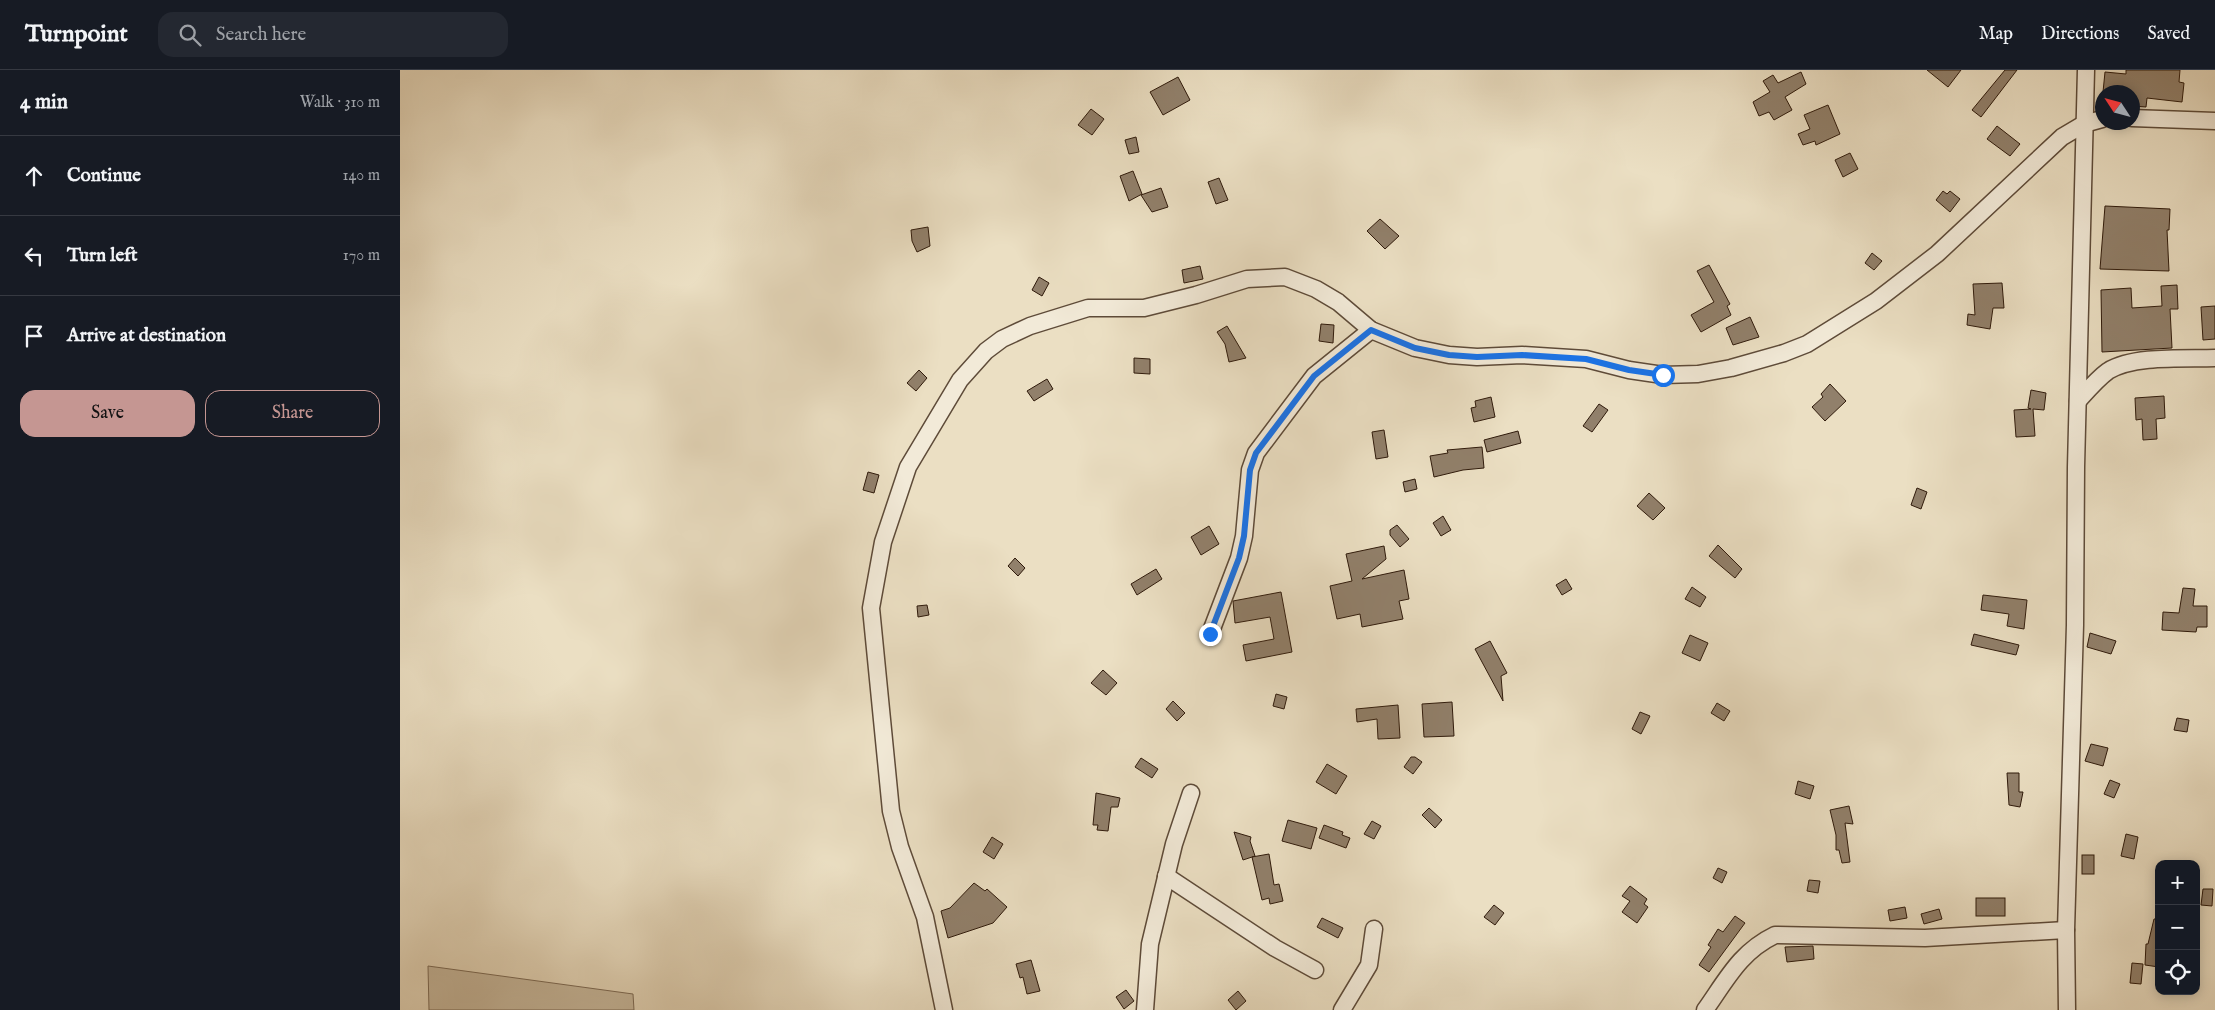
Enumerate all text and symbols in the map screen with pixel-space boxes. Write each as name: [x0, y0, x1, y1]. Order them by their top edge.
search box: [158, 12, 508, 57]
text: Turnpoint: [25, 19, 128, 50]
icon: search: [176, 21, 204, 49]
text: Search here: [216, 23, 306, 47]
text: Map: [1979, 23, 2013, 46]
text: Directions: [2041, 23, 2119, 46]
text: Saved: [2147, 23, 2190, 46]
north arrow: [2095, 85, 2140, 130]
text: 4 min: [20, 89, 68, 116]
text: Walk · 310 m: [300, 93, 380, 113]
icon: ahead: [20, 162, 48, 190]
text: Continue: [67, 164, 141, 188]
text: 140 m: [342, 166, 380, 186]
icon: left: [20, 242, 48, 270]
text: Turn left: [67, 244, 138, 268]
text: 170 m: [343, 246, 380, 266]
icon: arrive: [20, 322, 48, 350]
text: Arrive at destination: [67, 324, 226, 348]
route start: [1652, 364, 1675, 387]
button: Save: [20, 390, 195, 437]
button: Share: [205, 390, 380, 437]
route end: [1199, 623, 1222, 646]
map controls: [2155, 860, 2200, 995]
button: +: [2155, 860, 2200, 905]
button: −: [2155, 905, 2200, 950]
button: locate: [2155, 950, 2200, 995]

